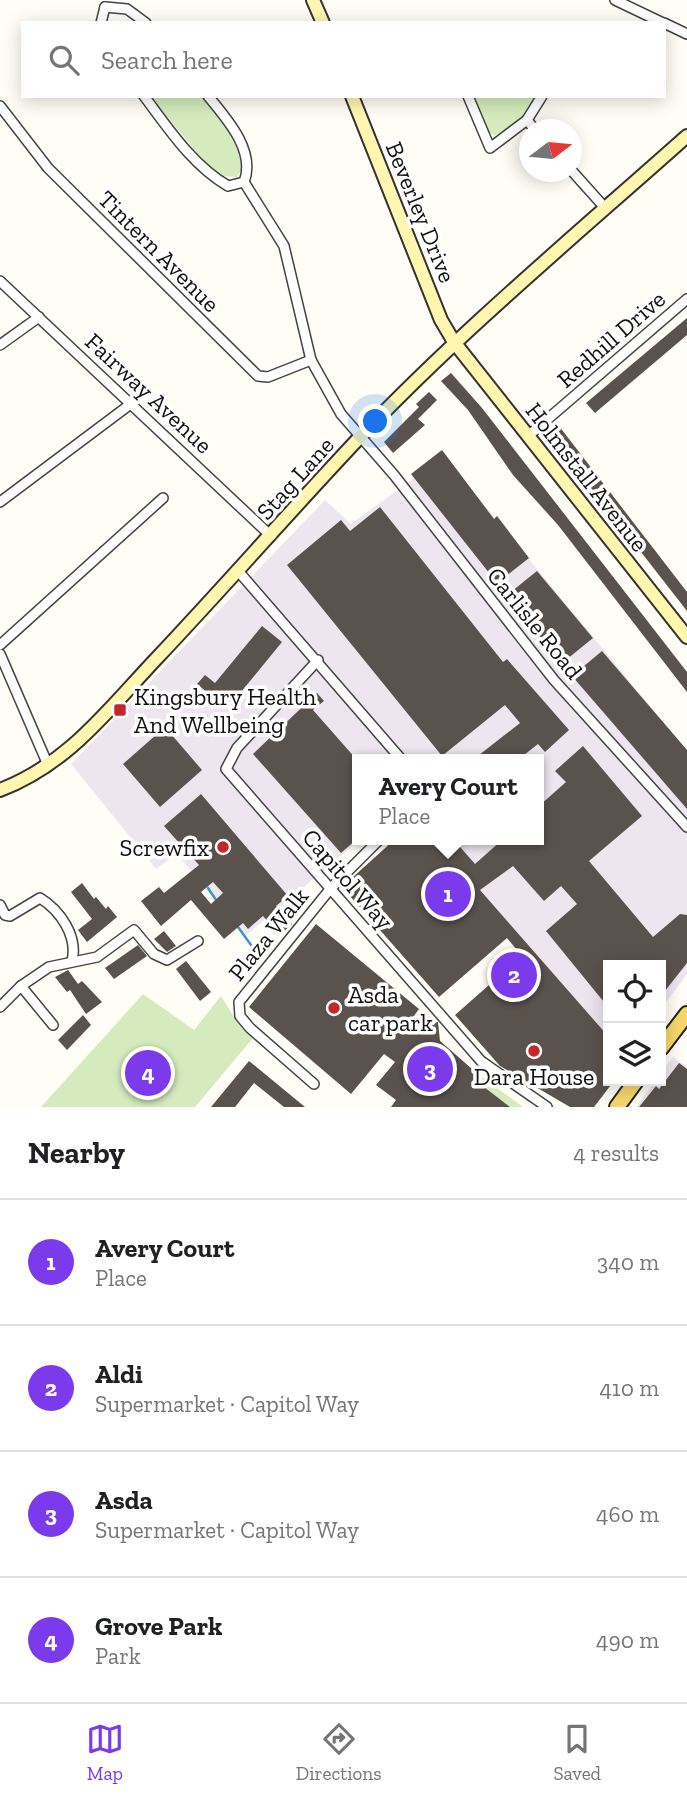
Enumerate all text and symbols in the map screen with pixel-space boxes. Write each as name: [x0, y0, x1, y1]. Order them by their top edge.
search box: [21, 21, 666, 98]
icon: search: [45, 41, 83, 79]
text: Search here: [101, 44, 233, 76]
north arrow: [519, 119, 582, 182]
street label: Beverley Drive: [380, 137, 462, 287]
street label: Tintern Avenue: [92, 184, 226, 318]
street label: Redhill Drive: [551, 284, 671, 394]
street label: Fairway Avenue: [79, 327, 219, 459]
street label: Holmstall Avenue: [520, 397, 654, 557]
your location: [358, 404, 392, 438]
street label: Stag Lane: [250, 431, 340, 525]
street label: Carlisle Road: [481, 561, 589, 685]
place label: Kingsbury Health And Wellbeing: [134, 682, 317, 739]
marker: Kingsbury Health And Wellbeing: [112, 702, 128, 718]
popup: [352, 754, 544, 845]
text: Avery Court: [378, 770, 518, 802]
text: Place: [378, 802, 430, 830]
street label: Capitol Way: [296, 823, 400, 936]
place label: Screwfix: [120, 833, 209, 862]
marker: Screwfix: [215, 839, 231, 855]
pin: 1: [425, 868, 471, 920]
street label: Plaza Walk: [222, 881, 315, 986]
pin: 2: [491, 949, 537, 1001]
map controls: [603, 960, 666, 1086]
button: locate: [603, 960, 666, 1023]
place label: Asda car park: [348, 980, 434, 1037]
marker: Asda car park: [326, 1000, 342, 1016]
button: layers: [603, 1023, 666, 1086]
pin: 3: [407, 1043, 453, 1095]
marker: Dara House: [526, 1043, 542, 1059]
pin: 4: [125, 1047, 171, 1099]
place label: Dara House: [474, 1062, 594, 1091]
text: Nearby: [28, 1135, 125, 1171]
text: 4 results: [573, 1139, 659, 1167]
text: Avery Court: [95, 1232, 234, 1264]
text: 1: [46, 1248, 56, 1276]
text: 340 m: [597, 1248, 659, 1276]
text: Place: [95, 1264, 147, 1292]
text: Aldi: [95, 1358, 143, 1390]
text: 2: [45, 1374, 57, 1402]
text: 410 m: [599, 1374, 659, 1402]
text: Supermarket · Capitol Way: [95, 1390, 359, 1418]
text: Asda: [95, 1484, 153, 1516]
text: 3: [45, 1500, 57, 1528]
text: 460 m: [596, 1500, 659, 1528]
text: Supermarket · Capitol Way: [95, 1516, 359, 1544]
text: Grove Park: [95, 1610, 222, 1642]
text: 4: [44, 1626, 58, 1654]
text: 490 m: [596, 1626, 659, 1654]
text: Park: [95, 1642, 141, 1670]
tab: Map: [86, 1720, 124, 1785]
tab: Directions: [296, 1720, 382, 1785]
tab: Saved: [553, 1720, 601, 1785]

